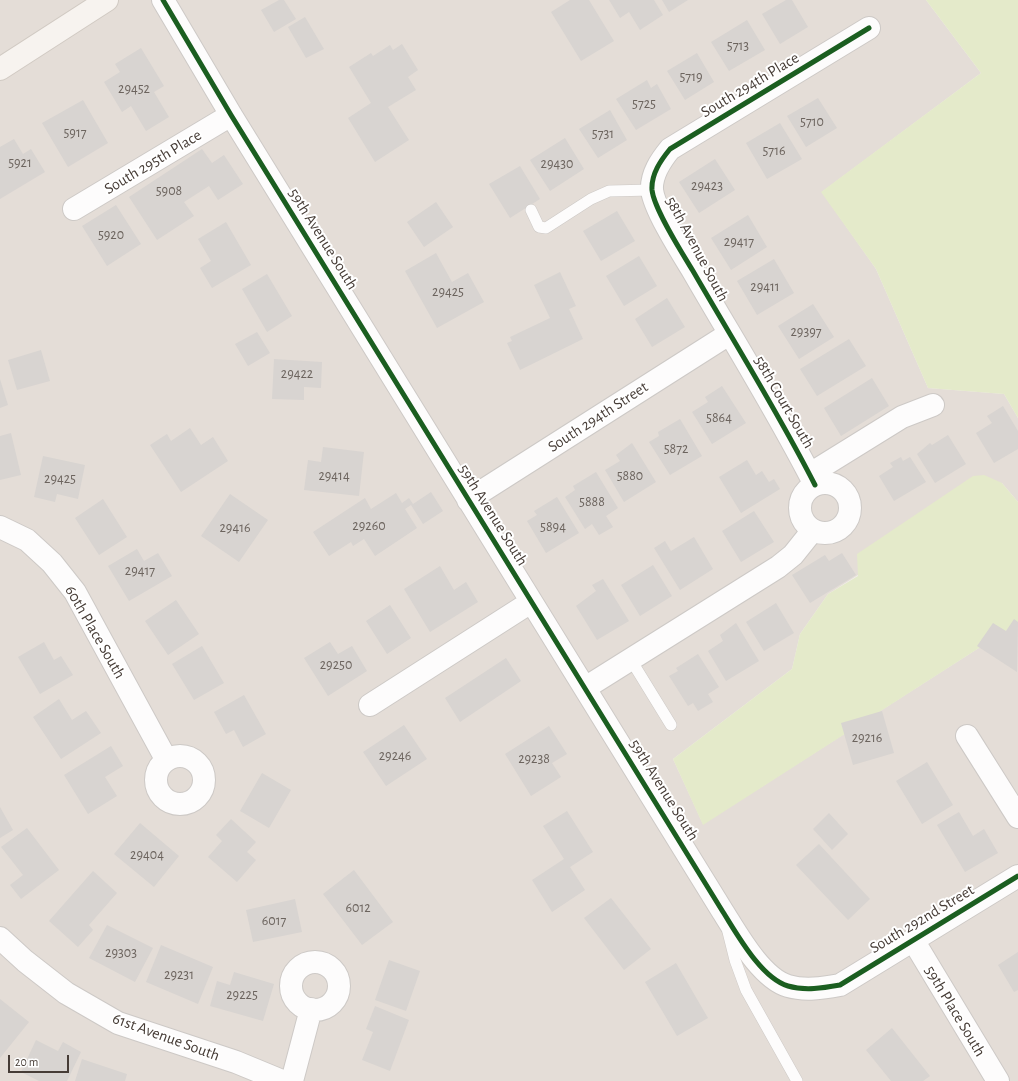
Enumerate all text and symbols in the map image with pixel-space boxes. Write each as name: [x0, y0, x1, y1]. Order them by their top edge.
house number: 5713: [727, 38, 749, 54]
street label: South 294th Place: [697, 48, 803, 122]
house number: 5719: [679, 69, 703, 85]
house number: 29452: [118, 81, 150, 97]
house number: 5725: [632, 96, 656, 112]
house number: 5710: [800, 114, 824, 130]
house number: 5917: [63, 125, 87, 141]
street label: South 295th Place: [101, 125, 205, 199]
house number: 5731: [592, 126, 614, 142]
house number: 5716: [762, 143, 786, 159]
house number: 5921: [8, 155, 32, 171]
house number: 29430: [541, 156, 573, 172]
house number: 29423: [691, 178, 723, 194]
house number: 5908: [156, 183, 182, 199]
street label: 59th Avenue South: [284, 185, 362, 293]
street label: 58th Avenue South: [661, 193, 733, 305]
house number: 5920: [98, 227, 124, 243]
house number: 29417: [724, 234, 754, 250]
house number: 29411: [750, 279, 780, 295]
house number: 29425: [432, 284, 464, 300]
house number: 29397: [790, 324, 822, 340]
street label: 58th Court South: [750, 352, 818, 452]
house number: 29422: [281, 366, 313, 382]
street label: South 294th Street: [544, 377, 652, 457]
house number: 5864: [706, 410, 732, 426]
house number: 5872: [664, 441, 688, 457]
street label: 59th Avenue South: [454, 461, 532, 569]
house number: 29414: [318, 468, 350, 484]
house number: 5880: [617, 468, 643, 484]
house number: 29425: [44, 471, 76, 487]
house number: 5888: [579, 494, 605, 510]
house number: 29260: [352, 518, 386, 534]
house number: 5894: [540, 519, 566, 535]
house number: 29416: [219, 520, 251, 536]
house number: 29417: [125, 563, 155, 579]
street label: 60th Place South: [61, 582, 129, 682]
house number: 29250: [320, 657, 352, 673]
house number: 29216: [852, 730, 882, 746]
street label: 59th Avenue South: [625, 736, 703, 844]
house number: 29246: [379, 748, 411, 764]
house number: 29238: [518, 751, 550, 767]
house number: 29404: [130, 847, 164, 863]
street label: South 292nd Street: [866, 880, 978, 958]
house number: 6012: [345, 900, 371, 916]
house number: 6017: [262, 913, 286, 929]
house number: 29303: [105, 945, 137, 961]
street label: 59th Place South: [920, 962, 990, 1060]
house number: 29231: [164, 967, 194, 983]
house number: 29225: [226, 987, 258, 1003]
street label: 61st Avenue South: [110, 1009, 222, 1065]
scale bar: [10, 1047, 71, 1073]
text: 20 m: [15, 1056, 38, 1068]

